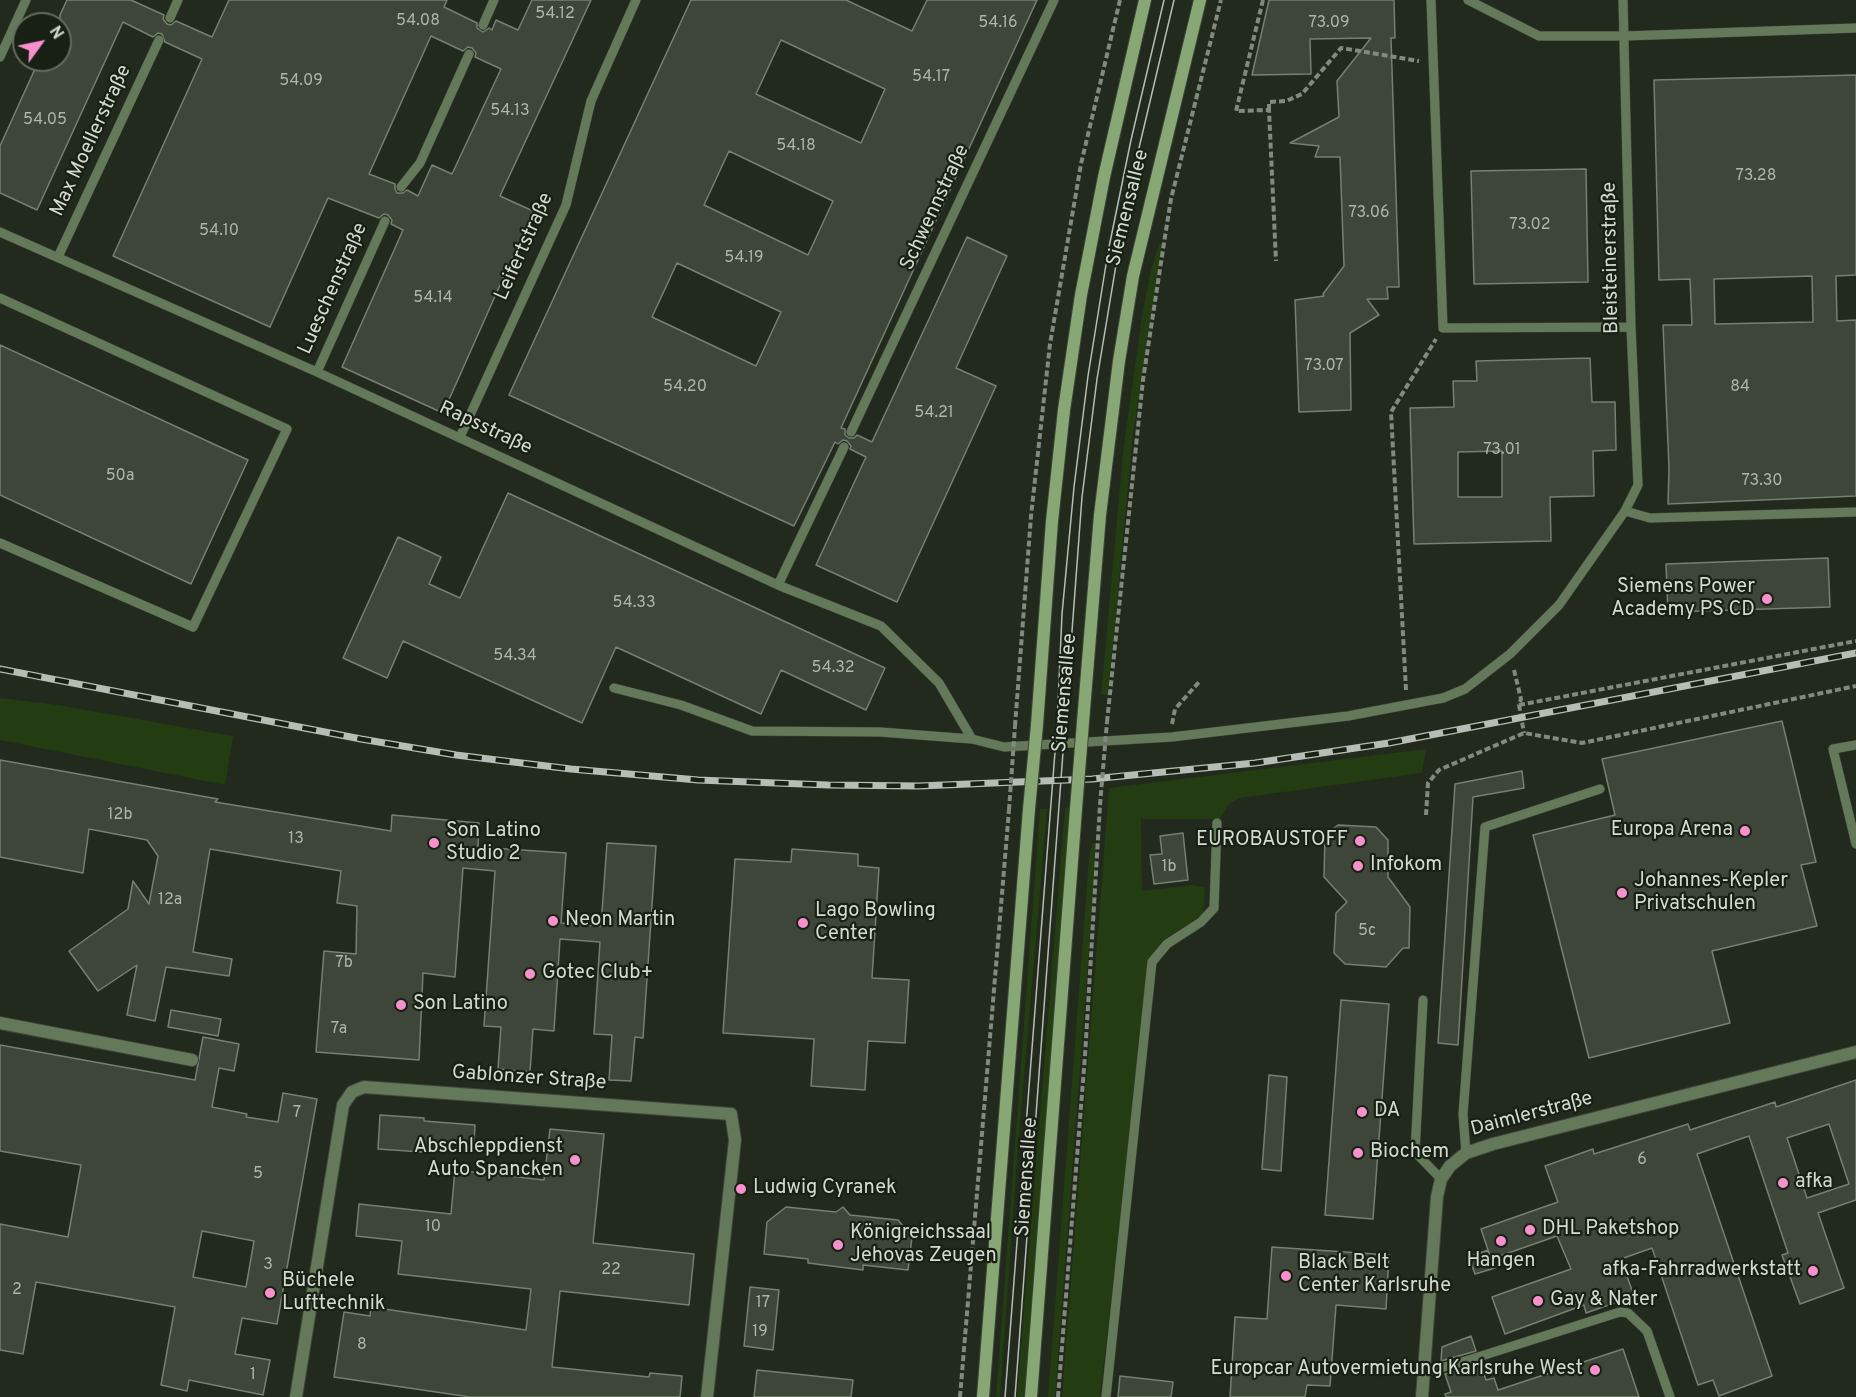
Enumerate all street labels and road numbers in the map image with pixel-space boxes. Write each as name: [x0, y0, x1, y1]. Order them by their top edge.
street label: Max Moellerstraße: [46, 61, 138, 221]
street label: Schwennstraße: [896, 141, 976, 275]
street label: Siemensallee: [1103, 147, 1155, 269]
street label: Bleisteinerstraße: [1599, 182, 1625, 334]
street label: Leifertstraße: [491, 189, 559, 305]
street label: Lueschenstraße: [294, 219, 374, 359]
street label: Rapsstraße: [435, 397, 535, 461]
street label: Siemensallee: [1049, 632, 1083, 754]
street label: Gablonzer Straße: [451, 1062, 607, 1096]
street label: Daimlerstraße: [1468, 1087, 1596, 1143]
street label: Siemensallee: [1012, 1117, 1044, 1237]

